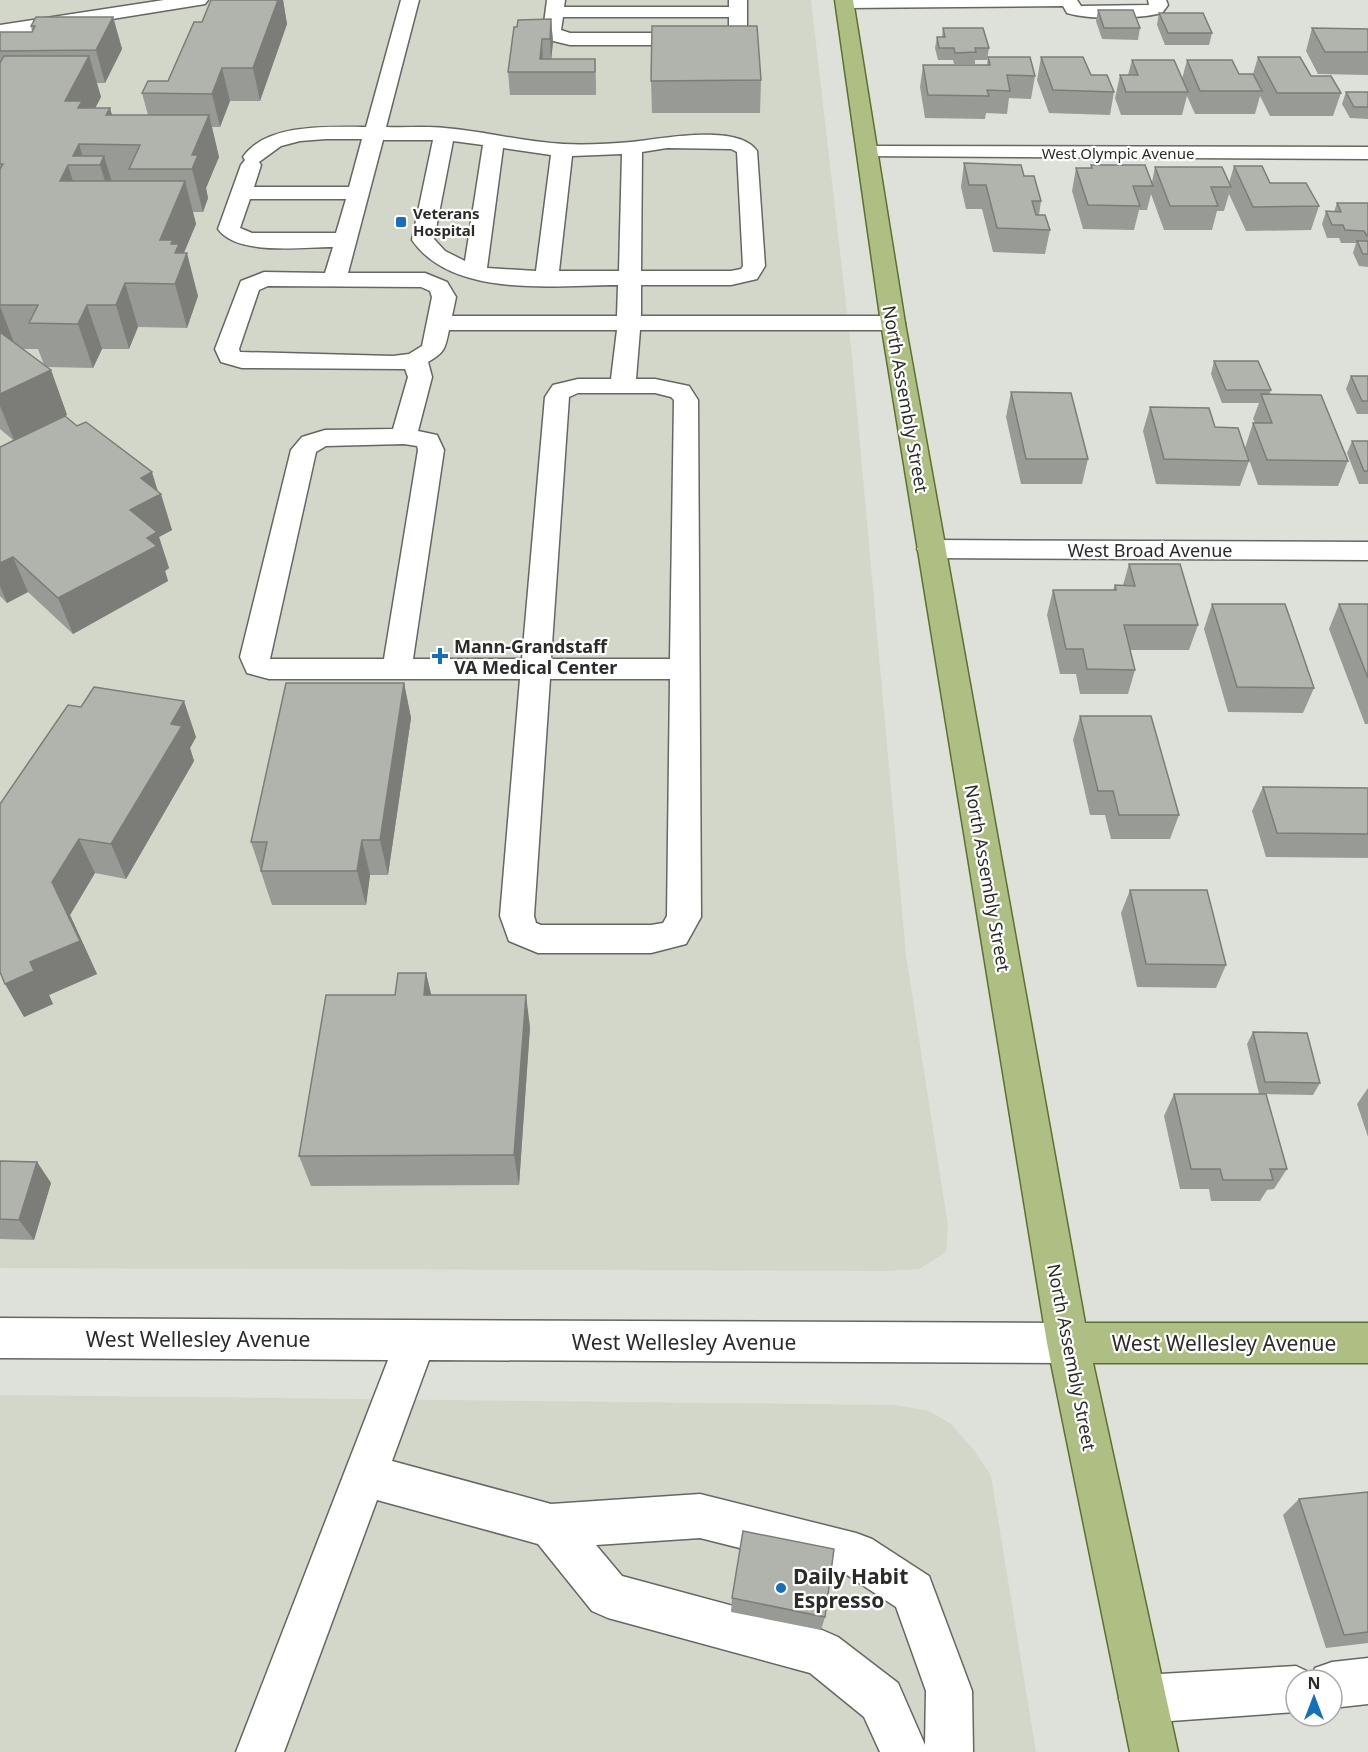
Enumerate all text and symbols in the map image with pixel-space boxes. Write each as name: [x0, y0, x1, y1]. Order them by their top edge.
street label: West Olympic Avenue: [1042, 143, 1194, 163]
place label: Veterans Hospital: [413, 203, 480, 240]
marker: Veterans Hospital: [394, 215, 408, 229]
street label: North Assembly Street: [878, 303, 934, 495]
street label: West Broad Avenue: [1067, 538, 1233, 562]
place label: Mann-Grandstaff VA Medical Center: [454, 634, 617, 679]
marker: Mann-Grandstaff VA Medical Center: [431, 647, 449, 665]
street label: North Assembly Street: [960, 782, 1016, 974]
street label: North Assembly Street: [1042, 1262, 1102, 1453]
street label: West Wellesley Avenue: [86, 1325, 310, 1353]
street label: West Wellesley Avenue: [572, 1328, 796, 1356]
street label: West Wellesley Avenue: [1112, 1329, 1336, 1357]
place label: Daily Habit Espresso: [793, 1562, 908, 1614]
marker: Daily Habit Espresso: [774, 1581, 788, 1595]
north arrow: [1284, 1668, 1344, 1728]
text: N: [1307, 1672, 1321, 1694]

